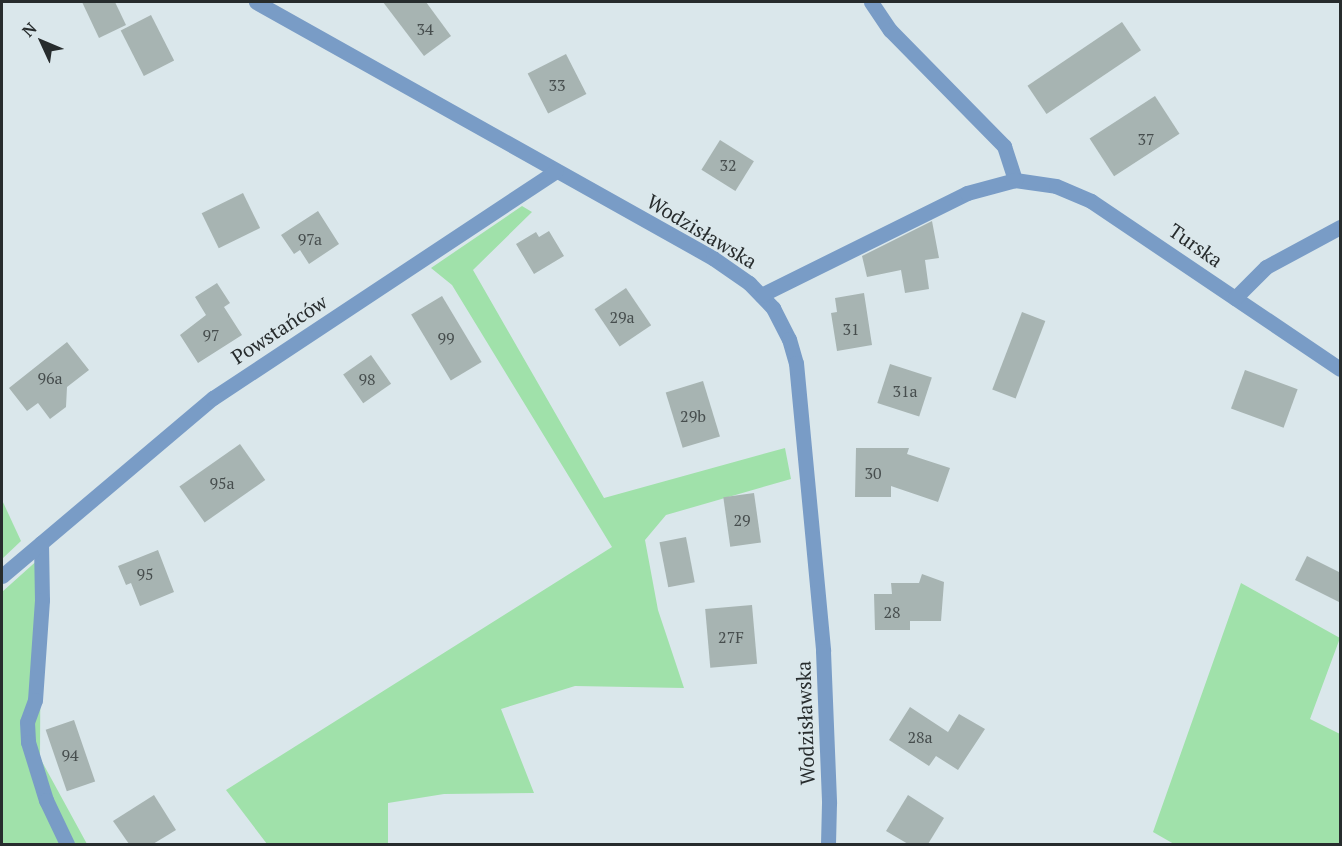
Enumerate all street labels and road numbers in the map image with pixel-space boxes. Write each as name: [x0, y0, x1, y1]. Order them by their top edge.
street label: Wodzisławska: [643, 189, 761, 273]
street label: Turska: [1165, 218, 1227, 272]
street label: Powstańców: [227, 289, 331, 369]
street label: Wodzisławska: [791, 661, 819, 785]

